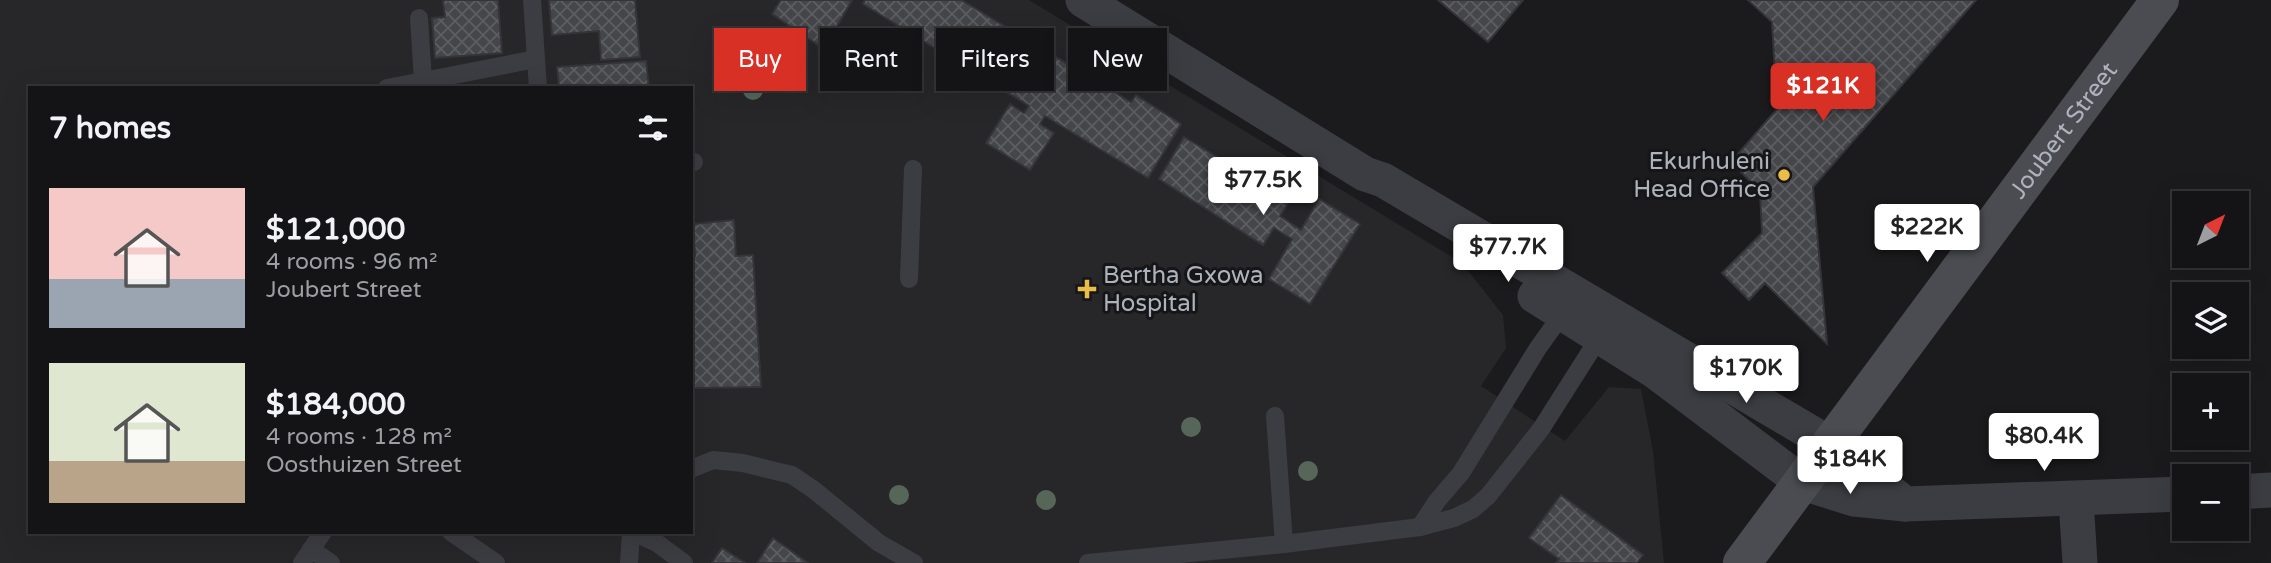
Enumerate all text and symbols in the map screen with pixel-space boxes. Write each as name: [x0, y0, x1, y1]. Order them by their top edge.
chip: Buy: [714, 28, 806, 91]
chip: Rent: [820, 28, 922, 91]
chip: Filters: [936, 28, 1054, 91]
chip: New: [1068, 28, 1167, 91]
street label: Joubert Street: [2004, 57, 2124, 204]
pin: $121K: [1774, 64, 1872, 123]
text: $121K: [1787, 72, 1859, 100]
icon: filters: [634, 109, 672, 147]
text: 7 homes: [49, 110, 171, 147]
place label: Ekurhuleni Head Office: [1633, 147, 1770, 204]
pin: $77.5K: [1206, 158, 1320, 217]
text: $77.5K: [1224, 166, 1302, 194]
marker: Ekurhuleni Head Office: [1776, 167, 1792, 183]
north arrow: [2172, 191, 2249, 268]
map controls: [2172, 191, 2249, 541]
pin: $222K: [1878, 204, 1976, 264]
text: $121,000: [266, 211, 405, 248]
text: $222K: [1891, 213, 1963, 241]
icon: home: [105, 216, 189, 300]
pin: $77.7K: [1451, 224, 1565, 284]
text: $77.7K: [1469, 233, 1547, 261]
text: 4 rooms · 96 m²: [266, 248, 437, 276]
place label: Bertha Gxowa Hospital: [1103, 261, 1263, 318]
text: Joubert Street: [266, 276, 422, 304]
marker: Bertha Gxowa Hospital: [1077, 279, 1097, 299]
button: layers: [2172, 282, 2249, 359]
pin: $170K: [1697, 346, 1795, 405]
text: $170K: [1710, 354, 1782, 382]
button: +: [2172, 373, 2249, 450]
text: $184,000: [266, 386, 405, 423]
icon: home: [105, 391, 189, 475]
pin: $80.4K: [1987, 414, 2101, 473]
text: $80.4K: [2005, 422, 2083, 450]
text: 4 rooms · 128 m²: [266, 423, 452, 451]
pin: $184K: [1801, 436, 1899, 496]
text: $184K: [1814, 445, 1886, 473]
text: Oosthuizen Street: [266, 451, 462, 479]
button: −: [2172, 464, 2249, 541]

